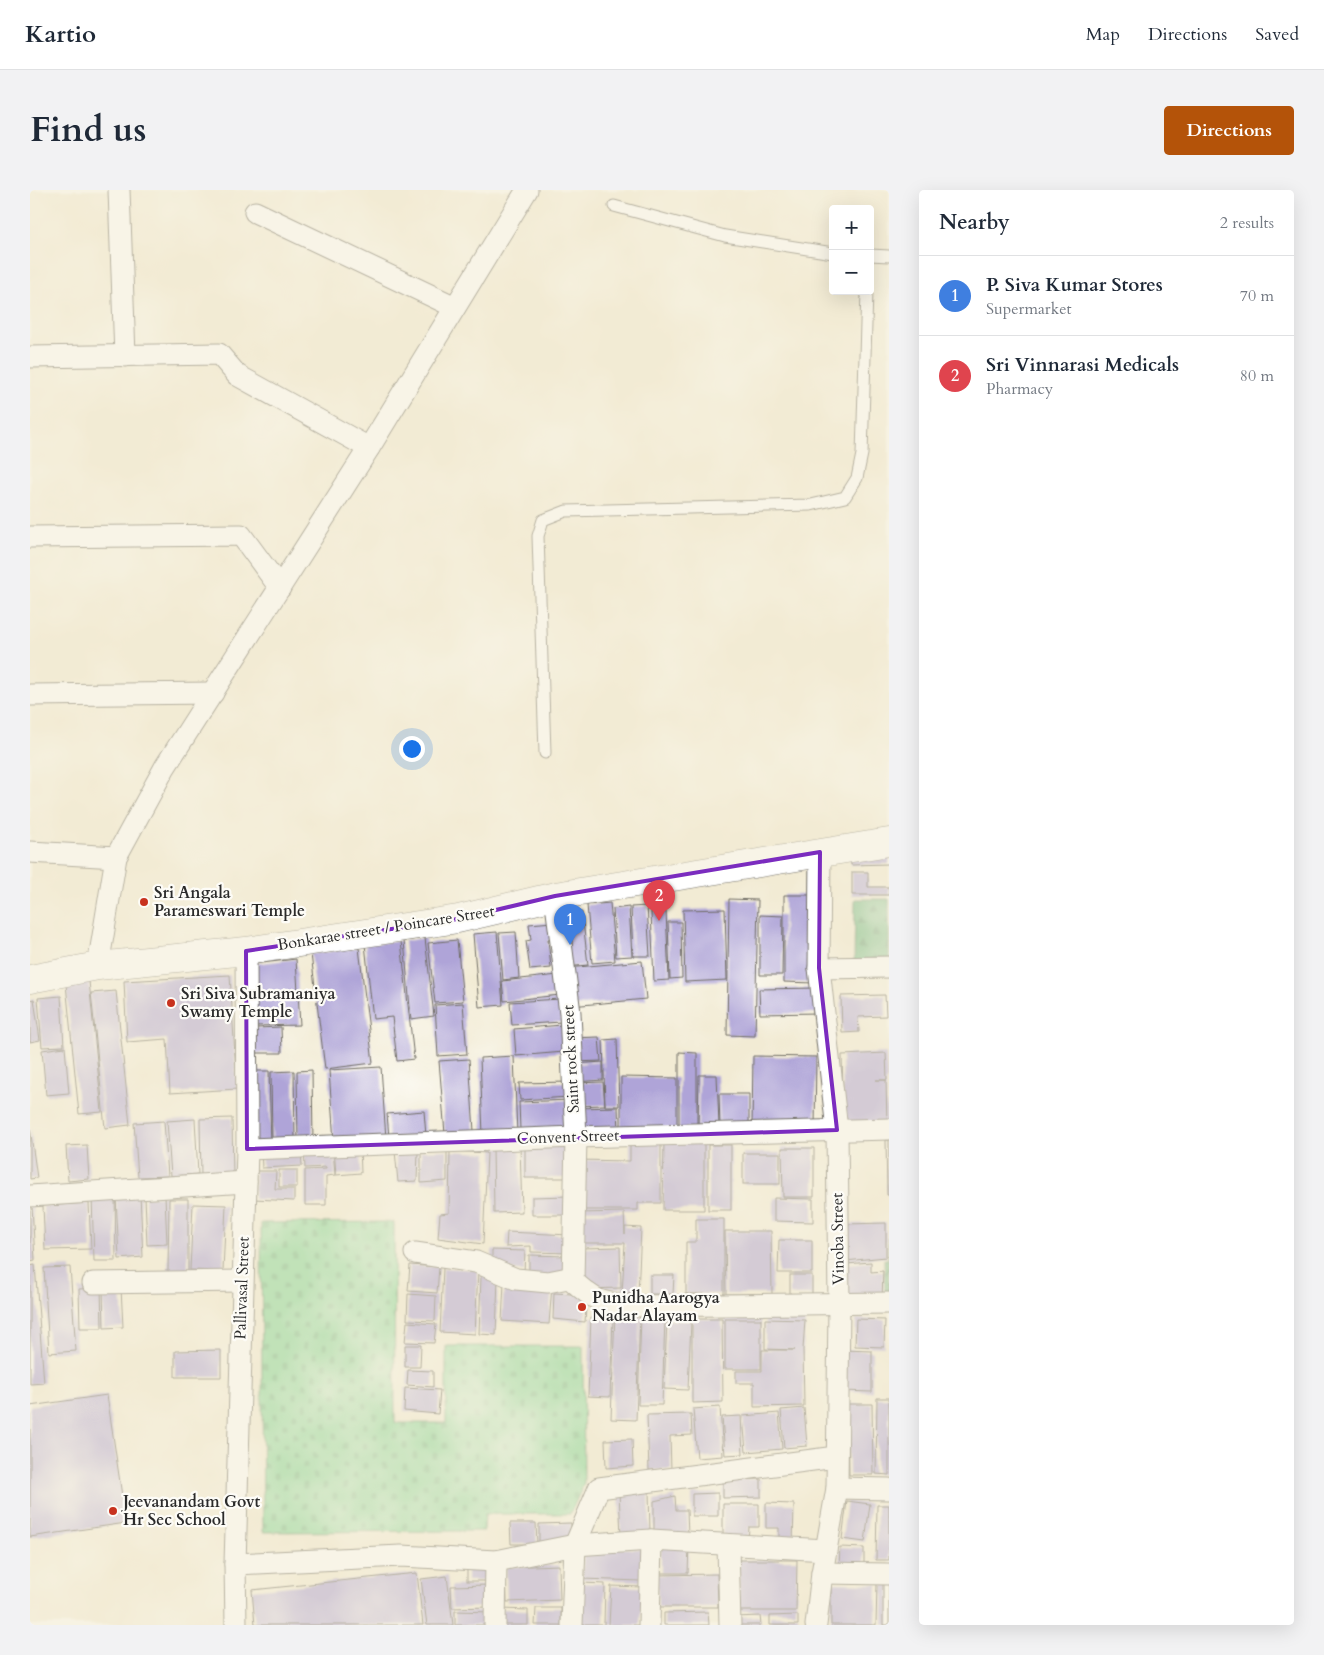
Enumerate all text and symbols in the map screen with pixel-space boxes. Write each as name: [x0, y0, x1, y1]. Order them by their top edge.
text: Kartio: [25, 18, 96, 51]
text: Map: [1086, 22, 1120, 47]
text: Directions: [1148, 22, 1227, 47]
text: Saved: [1255, 22, 1299, 47]
text: Find us: [30, 106, 146, 154]
button: Directions: [1164, 106, 1294, 155]
map controls: [829, 205, 874, 295]
button: +: [829, 205, 874, 250]
text: Nearby: [939, 208, 1010, 237]
text: 2 results: [1220, 212, 1274, 234]
button: −: [829, 250, 874, 295]
text: P. Siva Kumar Stores: [986, 272, 1163, 298]
text: 1: [951, 285, 959, 307]
text: 70 m: [1240, 285, 1274, 307]
text: Supermarket: [986, 298, 1072, 320]
text: Sri Vinnarasi Medicals: [986, 352, 1179, 378]
text: 2: [951, 365, 959, 387]
text: 80 m: [1240, 365, 1274, 387]
text: Pharmacy: [986, 378, 1053, 400]
your location: [399, 736, 425, 762]
pin: 2: [643, 880, 675, 921]
place label: Sri Angala Parameswari Temple: [154, 882, 305, 922]
marker: Sri Angala Parameswari Temple: [138, 896, 150, 908]
street label: Bonkarae street / Poincare Street: [276, 900, 496, 956]
pin: 1: [554, 904, 586, 945]
place label: Sri Siva Subramaniya Swamy Temple: [181, 983, 335, 1023]
marker: Sri Siva Subramaniya Swamy Temple: [165, 997, 177, 1009]
street label: Saint rock street: [557, 1004, 585, 1114]
street label: Convent Street: [517, 1124, 619, 1150]
street label: Vinoba Street: [826, 1193, 850, 1285]
street label: Pallivasal Street: [229, 1236, 255, 1340]
place label: Punidha Aarogya Nadar Alayam: [592, 1287, 720, 1327]
marker: Punidha Aarogya Nadar Alayam: [576, 1301, 588, 1313]
place label: Jeevanandam Govt Hr Sec School: [121, 1491, 261, 1531]
marker: Jeevanandam Govt Hr Sec School: [107, 1505, 119, 1517]

